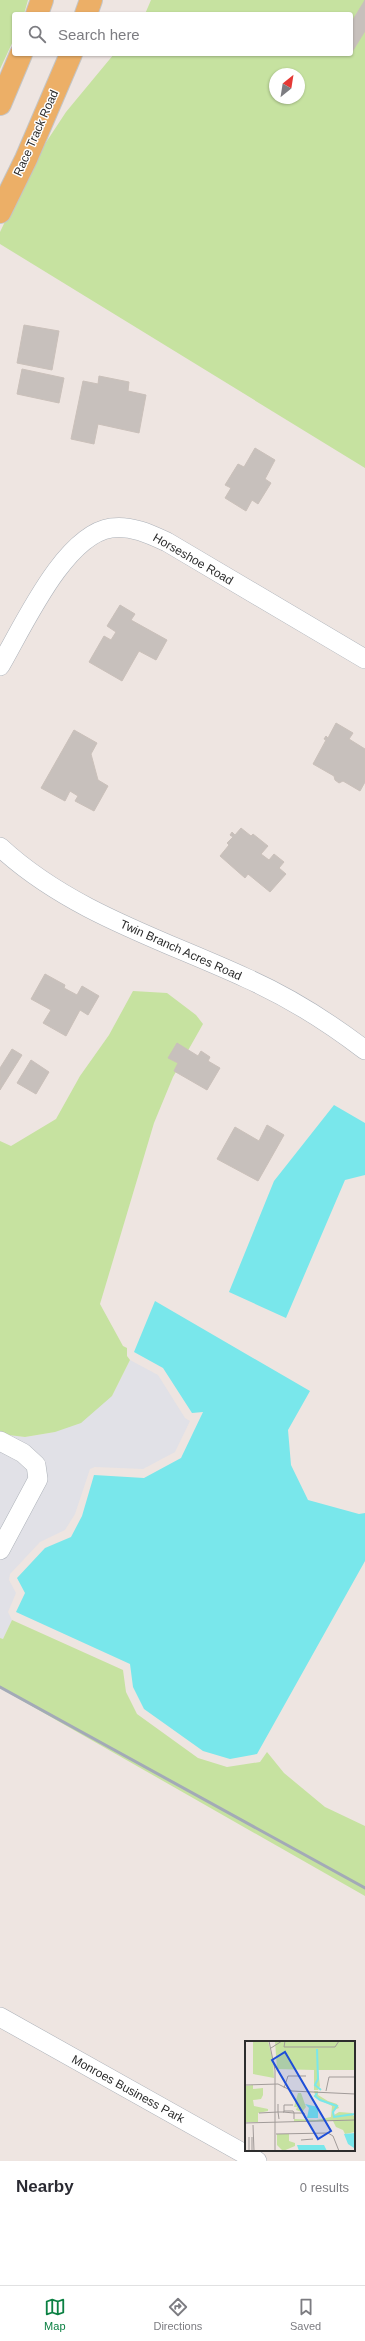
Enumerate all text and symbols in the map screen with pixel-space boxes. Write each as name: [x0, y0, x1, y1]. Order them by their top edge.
search box: [12, 12, 353, 56]
icon: search: [26, 23, 48, 45]
text: Search here: [58, 26, 140, 43]
north arrow: [269, 68, 305, 104]
street label: Race Track Road: [11, 88, 61, 178]
street label: Horseshoe Road: [151, 530, 235, 588]
street label: Twin Branch Acres Road: [118, 917, 244, 983]
inset map: [245, 2041, 355, 2151]
street label: Monroes Business Park: [69, 2052, 188, 2126]
text: Nearby: [16, 2177, 74, 2196]
text: 0 results: [300, 2180, 349, 2195]
tab: Map: [44, 2296, 66, 2332]
tab: Directions: [153, 2296, 202, 2332]
tab: Saved: [290, 2296, 321, 2332]

